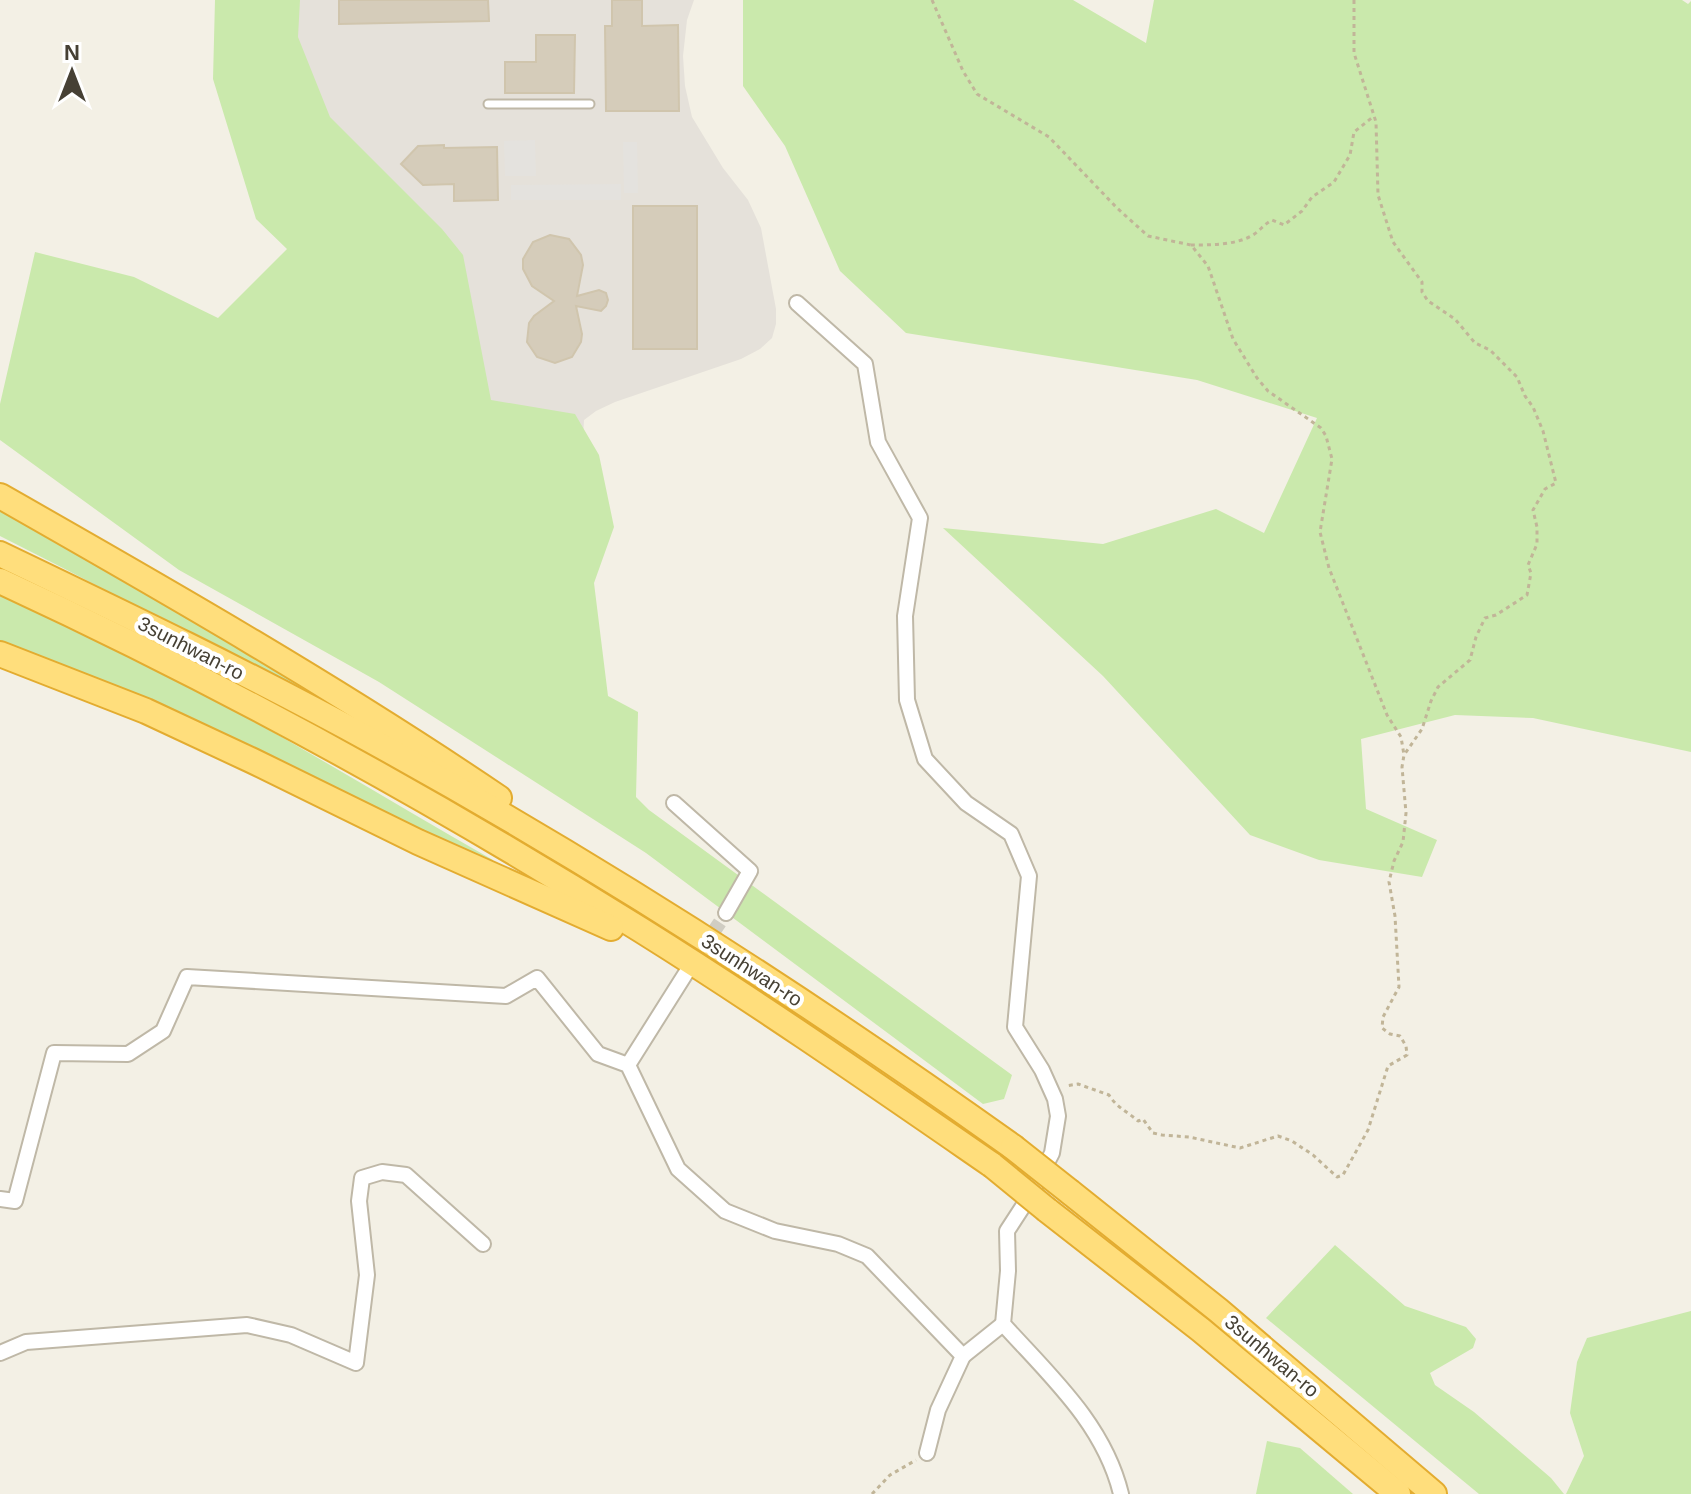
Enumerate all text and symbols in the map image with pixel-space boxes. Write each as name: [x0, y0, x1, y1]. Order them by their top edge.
north arrow: [32, 32, 112, 112]
text: N: [64, 40, 80, 65]
street label: 3sunhwan-ro: [134, 612, 248, 684]
street label: 3sunhwan-ro: [698, 929, 806, 1011]
street label: 3sunhwan-ro: [1221, 1310, 1323, 1402]

